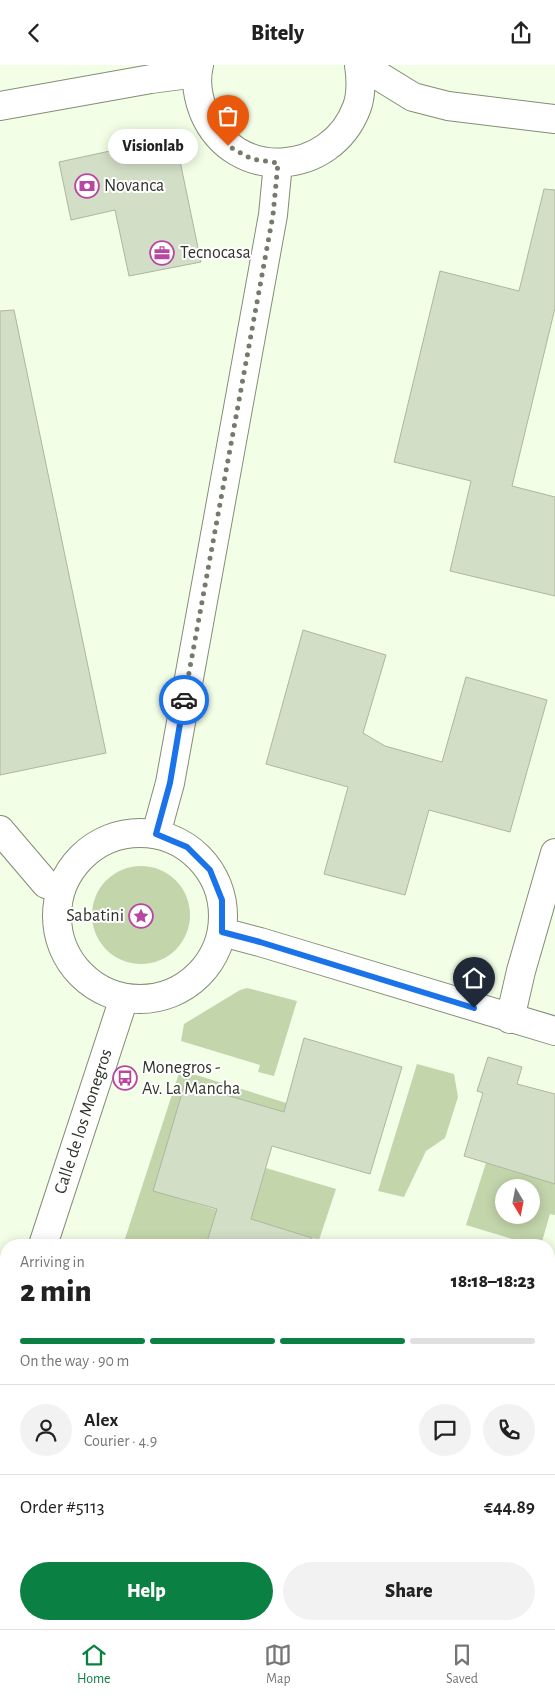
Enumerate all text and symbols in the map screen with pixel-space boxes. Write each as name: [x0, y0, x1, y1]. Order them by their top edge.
icon: back: [20, 19, 48, 47]
icon: share: [507, 19, 535, 47]
text: Bitely: [251, 22, 304, 44]
pin: [207, 95, 249, 146]
icon: bag: [214, 102, 242, 130]
callout: Visionlab: [108, 129, 198, 163]
text: Visionlab: [122, 138, 184, 154]
bank icon: Novanca: [74, 173, 100, 199]
place label: Novanca: [104, 177, 164, 195]
office icon: Tecnocasa: [149, 240, 175, 266]
place label: Tecnocasa: [180, 244, 251, 262]
courier: [159, 675, 209, 725]
icon: car: [170, 686, 198, 714]
place icon: Sabatini: [128, 903, 154, 929]
place label: Sabatini: [66, 907, 124, 925]
pin: [453, 957, 495, 1008]
icon: home: [460, 964, 488, 992]
street label: Calle de los Monegros: [51, 1047, 116, 1196]
place label: Monegros - Av. La Mancha: [142, 1059, 240, 1098]
bus stop icon: Monegros - Av. La Mancha: [112, 1065, 138, 1091]
north arrow: [495, 1179, 540, 1224]
map controls: [495, 1179, 540, 1224]
text: Arriving in: [20, 1254, 85, 1270]
text: 18:18–18:23: [451, 1272, 535, 1291]
text: 2 min: [20, 1275, 92, 1307]
text: On the way · 90 m: [20, 1353, 129, 1369]
button: person: [20, 1404, 72, 1456]
button: chat: [419, 1404, 471, 1456]
button: phone: [483, 1404, 535, 1456]
text: Alex: [84, 1411, 118, 1430]
text: Courier · 4.9: [84, 1433, 157, 1449]
text: Order #5113: [20, 1498, 105, 1517]
text: €44.89: [484, 1498, 535, 1517]
button: Help: [20, 1562, 273, 1620]
button: Share: [283, 1562, 535, 1620]
tab: Home: [77, 1641, 111, 1688]
tab: Map: [264, 1641, 292, 1688]
tab: Saved: [446, 1641, 478, 1688]

